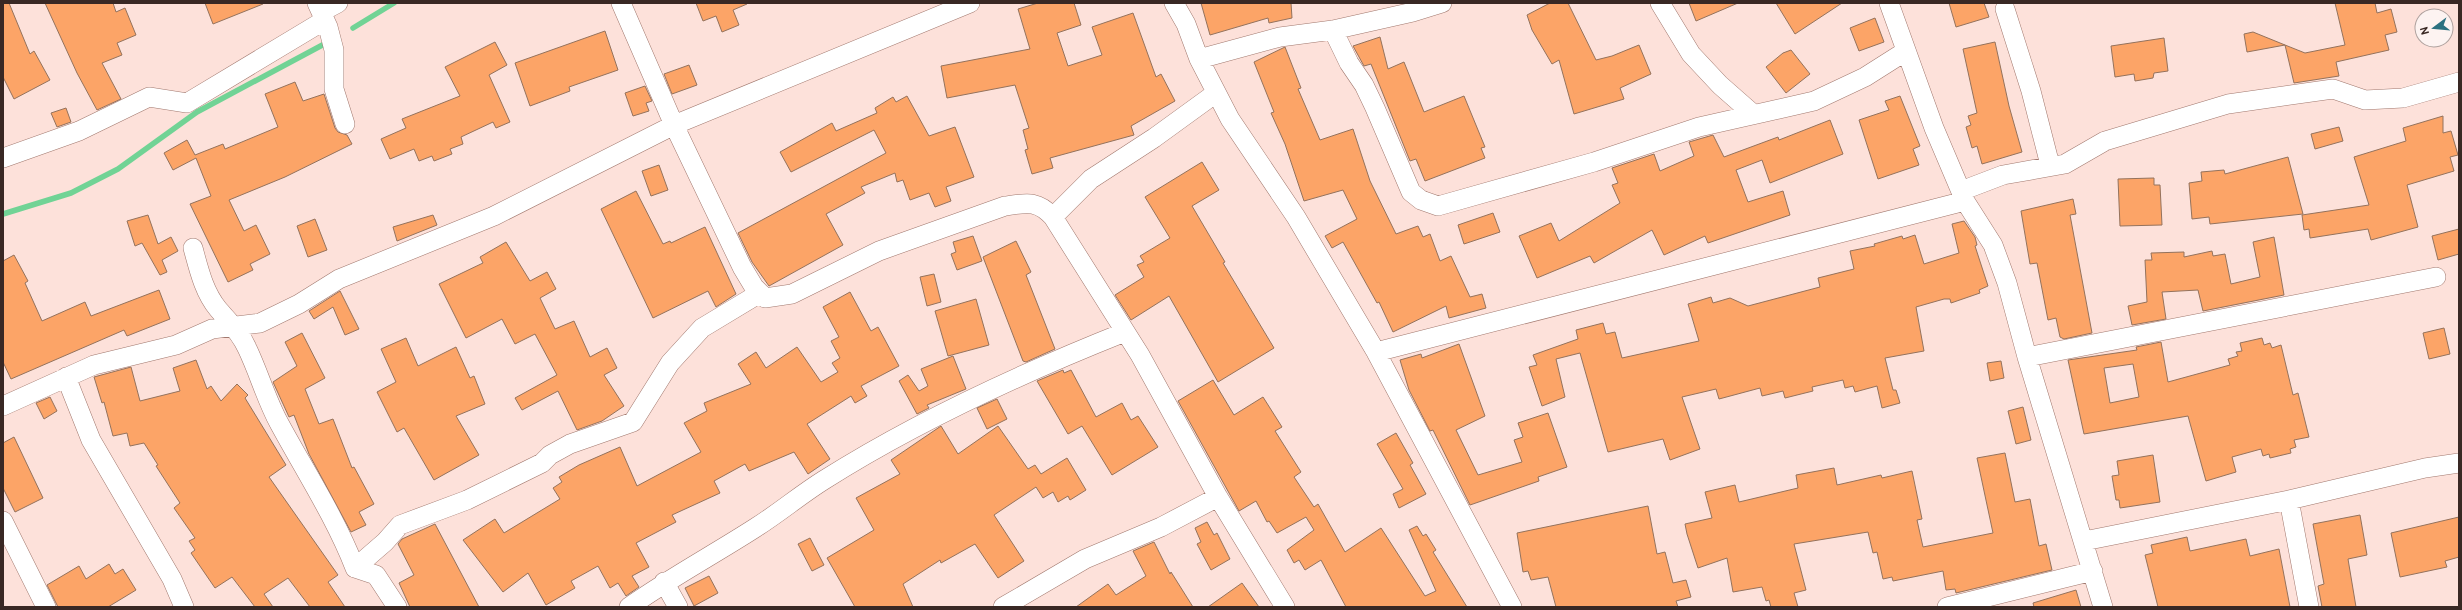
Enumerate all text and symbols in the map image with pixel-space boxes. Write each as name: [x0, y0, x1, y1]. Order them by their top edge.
north arrow: [2414, 8, 2454, 48]
text: N: [2418, 25, 2433, 36]

